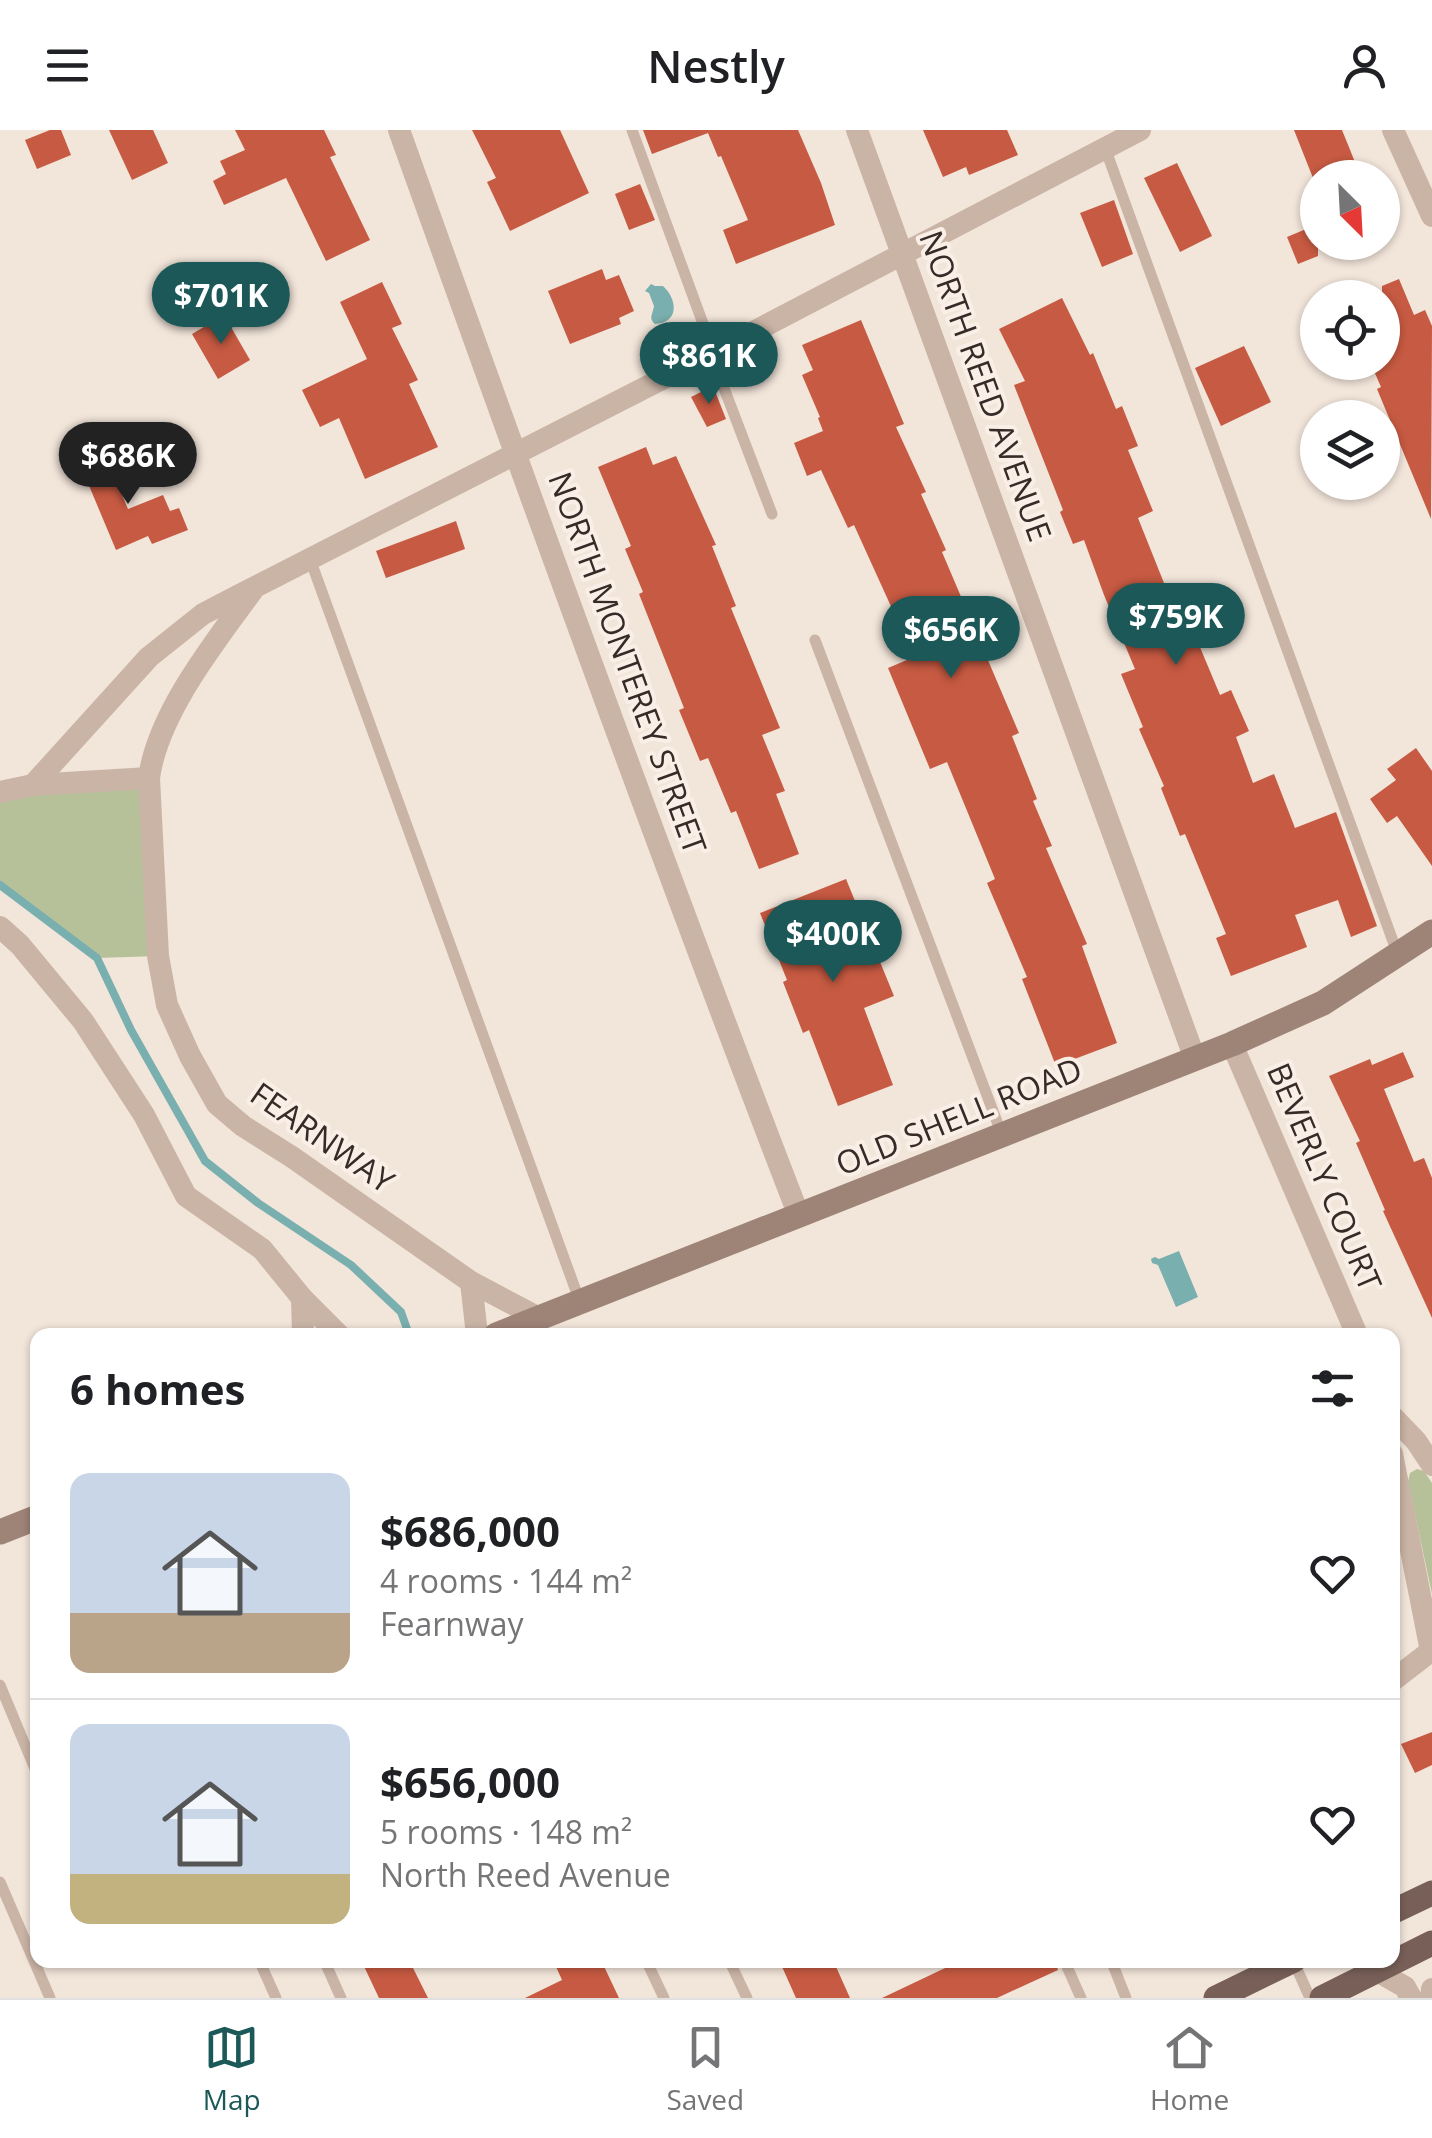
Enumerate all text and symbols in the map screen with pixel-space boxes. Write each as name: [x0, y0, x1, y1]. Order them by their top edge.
text: Nestly: [647, 35, 785, 96]
icon: menu: [40, 38, 95, 93]
icon: person: [1337, 38, 1392, 93]
north arrow: [1300, 160, 1400, 260]
map controls: [1300, 160, 1400, 500]
street label: NORTH REED AVENUE: [910, 224, 1063, 547]
pin: $701K: [151, 262, 291, 347]
text: $701K: [174, 273, 268, 316]
button: locate: [1300, 280, 1400, 380]
pin: $861K: [639, 322, 779, 407]
text: $861K: [662, 333, 756, 376]
button: layers: [1300, 400, 1400, 500]
pin: $686K: [58, 422, 198, 507]
text: $686K: [81, 433, 175, 476]
street label: NORTH MONTEREY STREET: [539, 466, 718, 860]
pin: $759K: [1106, 583, 1246, 668]
text: $759K: [1129, 594, 1223, 637]
pin: $656K: [881, 596, 1021, 681]
text: $656K: [904, 607, 998, 650]
pin: $400K: [763, 900, 903, 985]
text: $400K: [786, 911, 880, 954]
street label: OLD SHELL ROAD: [829, 1047, 1088, 1185]
street label: BEVERLY COURT: [1258, 1056, 1393, 1297]
street label: FEARNWAY: [243, 1072, 403, 1202]
text: 6 homes: [70, 1360, 245, 1417]
icon: filters: [1305, 1361, 1360, 1416]
text: $686,000: [380, 1502, 560, 1559]
icon: home: [150, 1513, 270, 1633]
icon: heart: [1305, 1546, 1360, 1601]
text: 4 rooms · 144 m²: [380, 1559, 632, 1602]
text: Fearnway: [380, 1602, 524, 1645]
text: $656,000: [380, 1753, 560, 1810]
icon: home: [150, 1764, 270, 1884]
icon: heart: [1305, 1797, 1360, 1852]
text: 5 rooms · 148 m²: [380, 1810, 632, 1853]
text: North Reed Avenue: [380, 1853, 671, 1896]
tab: Map: [203, 2020, 261, 2118]
tab: Saved: [666, 2020, 744, 2118]
tab: Home: [1150, 2020, 1229, 2118]

